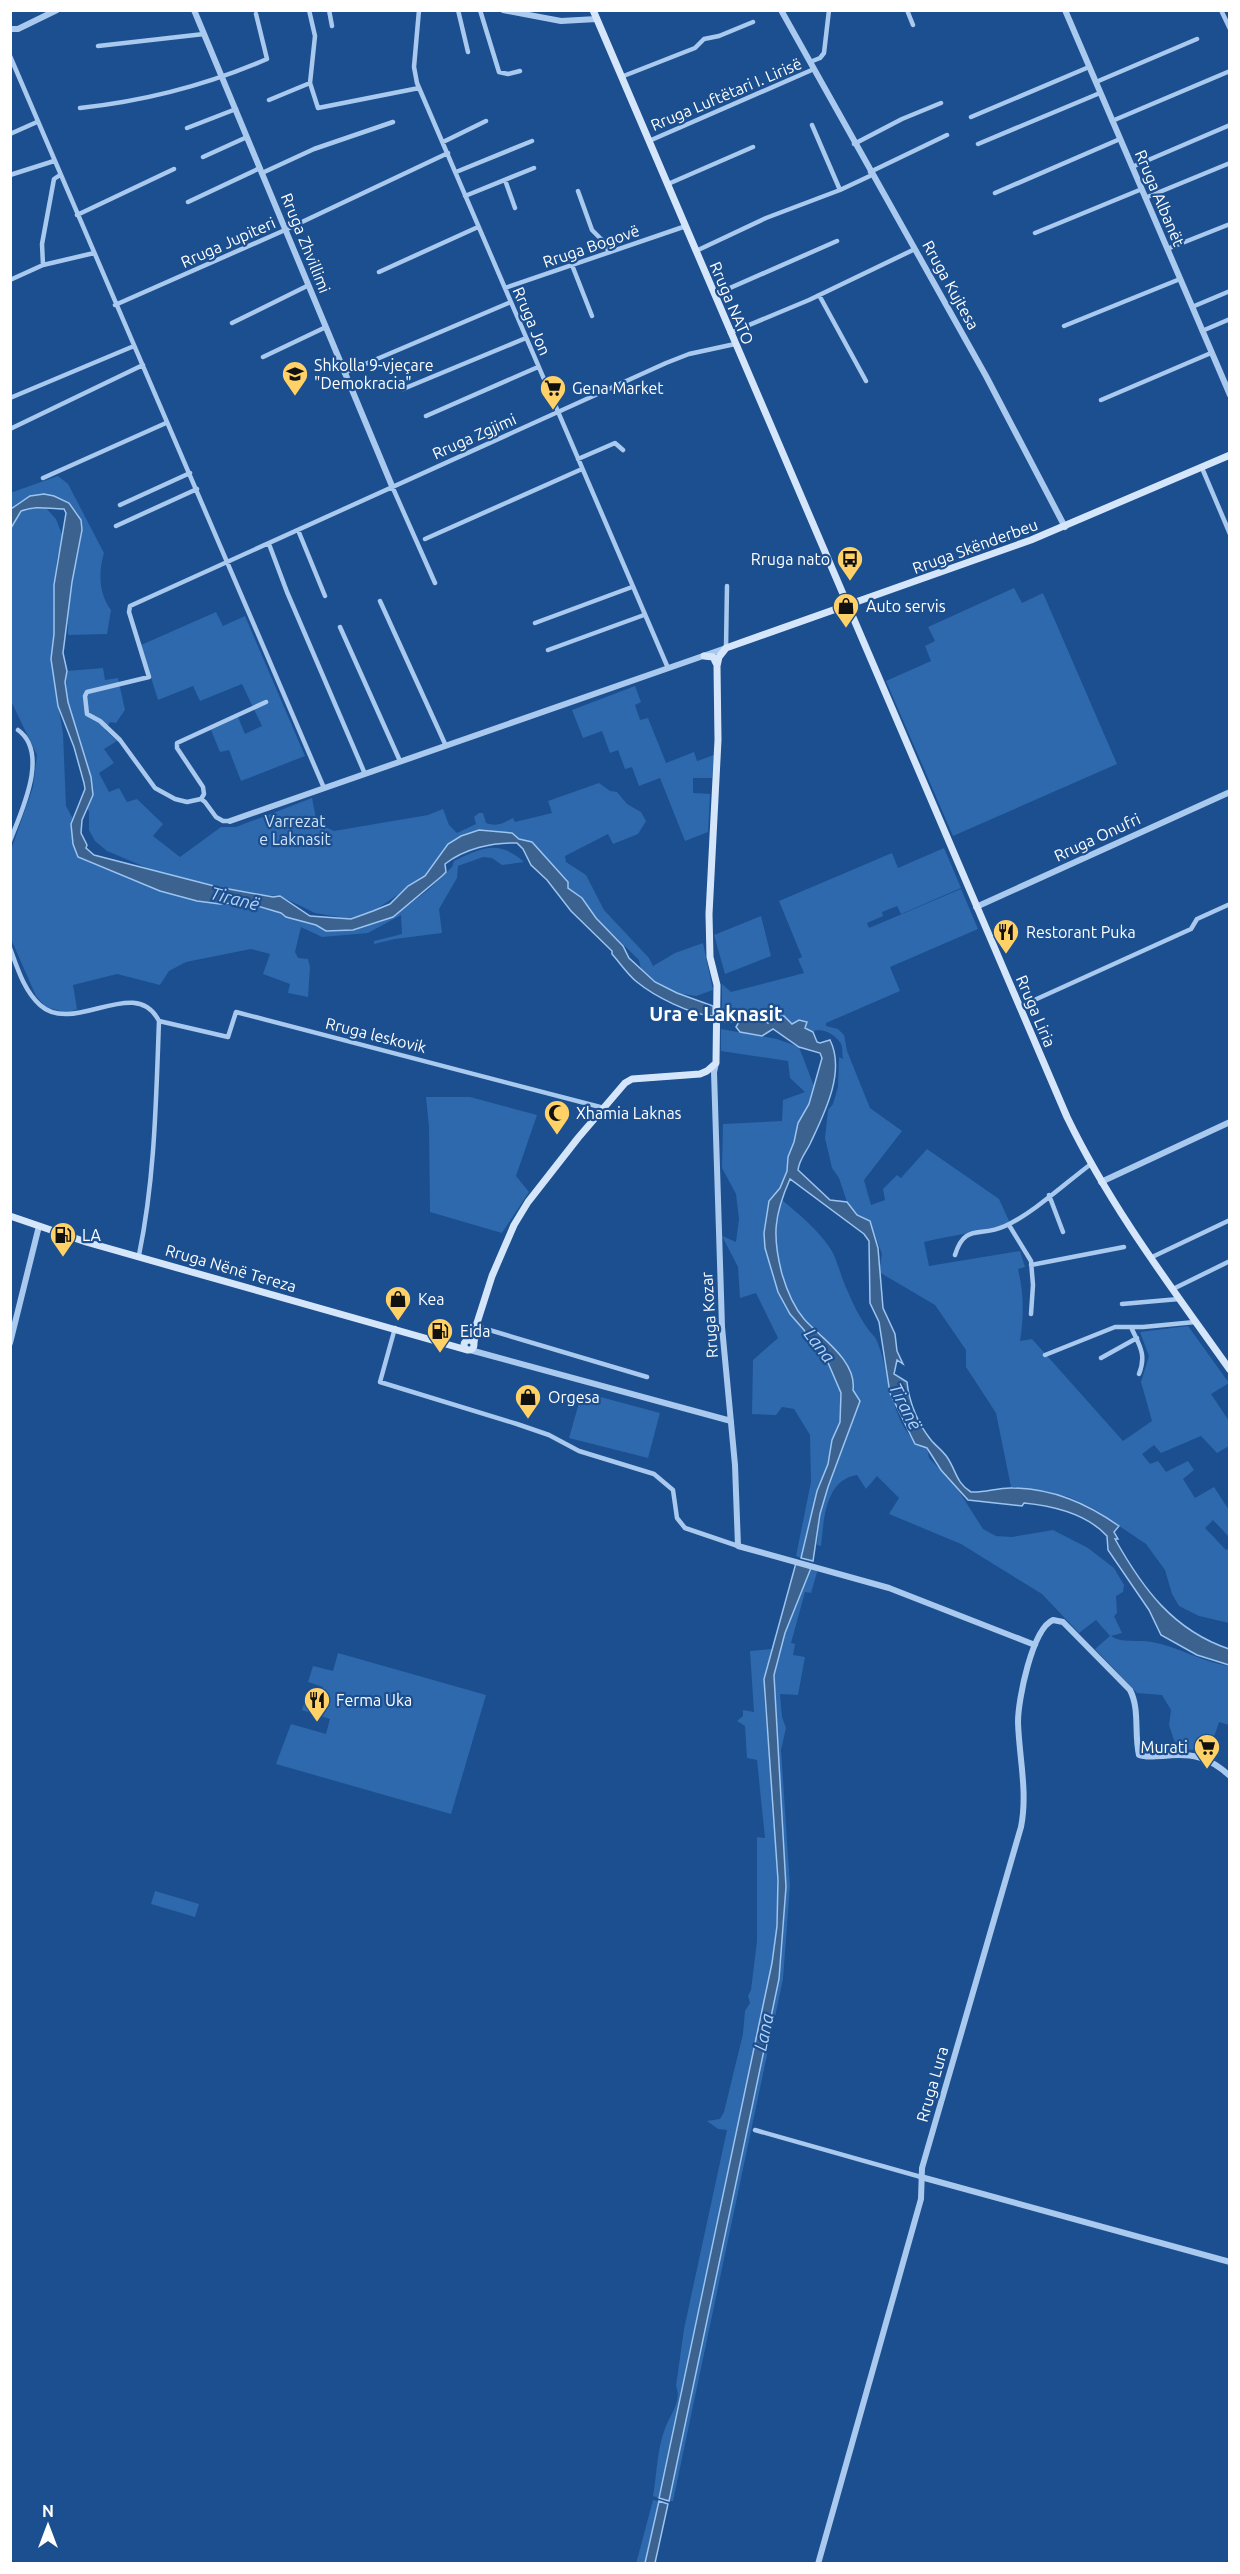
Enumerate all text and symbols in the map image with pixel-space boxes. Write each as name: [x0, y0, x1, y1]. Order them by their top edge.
street label: Rruga Luftëtari I. Lirisë: [648, 54, 804, 134]
street label: Rruga Albanët: [1132, 147, 1189, 249]
street label: Rruga Zhvillimi: [278, 190, 334, 296]
street label: Rruga Jupiteri: [178, 213, 278, 271]
street label: Rruga Bogovë: [540, 221, 642, 271]
street label: Rruga Kujtesa: [919, 237, 983, 333]
street label: Rruga NATO: [706, 259, 758, 347]
street label: Rruga Jon: [510, 284, 554, 358]
place label: Shkolla 9-vjeçare "Demokracia": [314, 356, 434, 392]
school or university icon: Shkolla 9-vjeçare "Demokracia": [280, 359, 310, 397]
supermarket icon: Gena Market: [538, 373, 568, 411]
place label: Gena Market: [572, 379, 664, 397]
street label: Rruga Zgjimi: [429, 410, 519, 462]
street label: Rruga Skënderbeu: [910, 515, 1040, 577]
bus stop icon: Rruga nato: [835, 544, 865, 582]
place label: Rruga nato: [751, 550, 830, 568]
shop icon: Auto servis: [831, 591, 861, 629]
place label: Auto servis: [866, 597, 946, 615]
street label: Rruga Onufri: [1051, 809, 1143, 865]
park label: Varrezat e Laknasit: [259, 812, 331, 848]
water label: Tiranë: [208, 882, 262, 914]
restaurant icon: Restorant Puka: [991, 917, 1021, 955]
place label: Restorant Puka: [1026, 923, 1136, 941]
street label: Rruga Liria: [1013, 972, 1059, 1050]
district label: Ura e Laknasit: [649, 1002, 783, 1025]
street label: Rruga leskovik: [324, 1014, 428, 1056]
mosque icon: Xhamia Laknas: [542, 1098, 572, 1136]
place label: Xhamia Laknas: [576, 1104, 682, 1122]
fuel station icon: LA: [48, 1220, 78, 1258]
place label: LA: [82, 1226, 102, 1244]
street label: Rruga Nënë Tereza: [163, 1241, 299, 1295]
street label: Rruga Kozar: [697, 1271, 721, 1359]
shop icon: Kea: [383, 1284, 413, 1322]
place label: Kea: [418, 1290, 445, 1308]
fuel station icon: Eida: [425, 1316, 455, 1354]
place label: Eida: [460, 1322, 490, 1340]
water label: Lana: [801, 1324, 840, 1366]
water label: Tiranë: [886, 1379, 926, 1433]
shop icon: Orgesa: [513, 1382, 543, 1420]
place label: Orgesa: [548, 1388, 600, 1406]
restaurant icon: Ferma Uka: [302, 1685, 332, 1723]
place label: Ferma Uka: [336, 1691, 412, 1709]
supermarket icon: Murati: [1192, 1732, 1222, 1770]
place label: Murati: [1141, 1738, 1188, 1756]
water label: Lana: [749, 2011, 777, 2052]
street label: Rruga Lura: [913, 2044, 951, 2124]
north arrow: [18, 2496, 78, 2556]
text: N: [42, 2502, 54, 2520]

